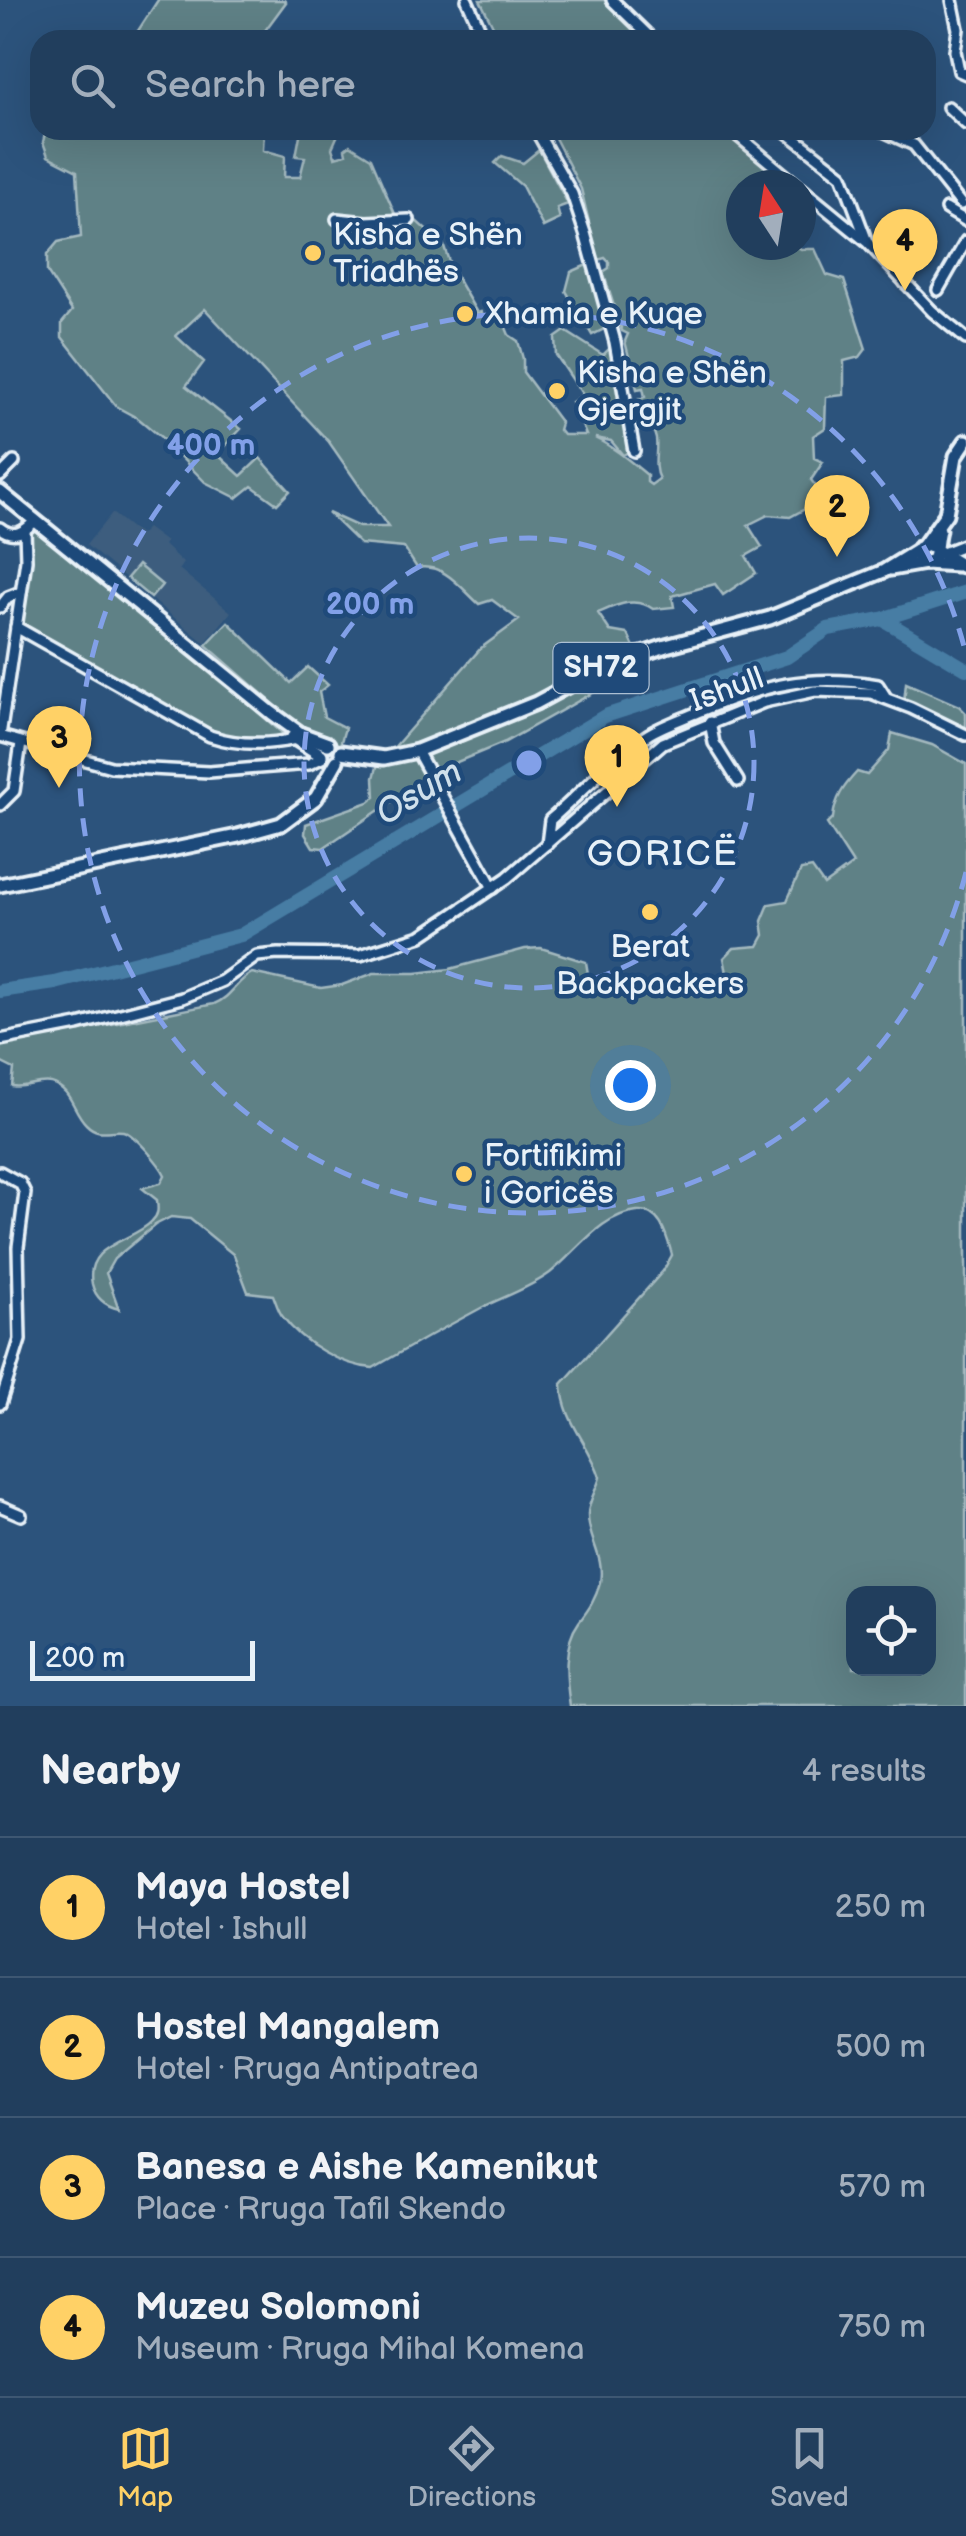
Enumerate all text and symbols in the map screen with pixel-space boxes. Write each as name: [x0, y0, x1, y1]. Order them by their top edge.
search box: [30, 30, 936, 140]
icon: search: [65, 58, 120, 113]
text: Search here: [145, 63, 356, 108]
north arrow: [726, 170, 816, 260]
pin: 4: [872, 208, 938, 291]
place label: Kisha e Shën Triadhës: [333, 216, 523, 292]
marker: Kisha e Shën Triadhës: [302, 242, 324, 264]
place label: Xhamia e Kuqe: [484, 295, 703, 334]
marker: Xhamia e Kuqe: [454, 303, 476, 325]
place label: Kisha e Shën Gjergjit: [577, 354, 767, 430]
marker: Kisha e Shën Gjergjit: [546, 380, 568, 402]
text: 400 m: [167, 428, 255, 464]
pin: 2: [804, 474, 870, 557]
text: 200 m: [326, 587, 414, 623]
road number: SH72: [554, 643, 648, 693]
street label: Ishull: [685, 659, 769, 721]
pin: 3: [27, 706, 92, 788]
pin: 1: [584, 724, 650, 807]
centre of rings: [511, 745, 547, 781]
water label: Osum: [368, 751, 470, 835]
district label: GORICË: [587, 833, 739, 876]
marker: Berat Backpackers: [639, 901, 661, 923]
place label: Berat Backpackers: [556, 928, 744, 1004]
your location: [605, 1060, 656, 1111]
place label: Fortifikimi i Goricës: [484, 1137, 622, 1213]
marker: Fortifikimi i Goricës: [453, 1163, 475, 1185]
map controls: [846, 1586, 936, 1676]
button: locate: [846, 1586, 936, 1676]
scale bar: [30, 1636, 255, 1680]
text: 200 m: [45, 1642, 125, 1675]
text: Nearby: [40, 1746, 180, 1797]
text: 4 results: [802, 1752, 926, 1791]
text: Maya Hostel: [135, 1865, 351, 1910]
text: 1: [66, 1888, 79, 1927]
text: 250 m: [835, 1888, 926, 1927]
text: Hotel · Ishull: [135, 1910, 307, 1949]
text: Hostel Mangalem: [135, 2005, 440, 2050]
text: 2: [63, 2028, 82, 2067]
text: 500 m: [835, 2028, 926, 2067]
text: Hotel · Rruga Antipatrea: [135, 2050, 479, 2089]
text: Banesa e Aishe Kamenikut: [135, 2145, 598, 2190]
text: 3: [63, 2168, 82, 2207]
text: 570 m: [838, 2168, 926, 2207]
text: Place · Rruga Tafil Skendo: [135, 2190, 506, 2229]
text: Muzeu Solomoni: [135, 2285, 421, 2330]
text: 4: [63, 2308, 82, 2347]
text: 750 m: [838, 2308, 926, 2347]
text: Museum · Rruga Mihal Komena: [135, 2330, 585, 2369]
tab: Map: [117, 2421, 173, 2514]
tab: Directions: [407, 2421, 536, 2514]
tab: Saved: [770, 2421, 849, 2514]

